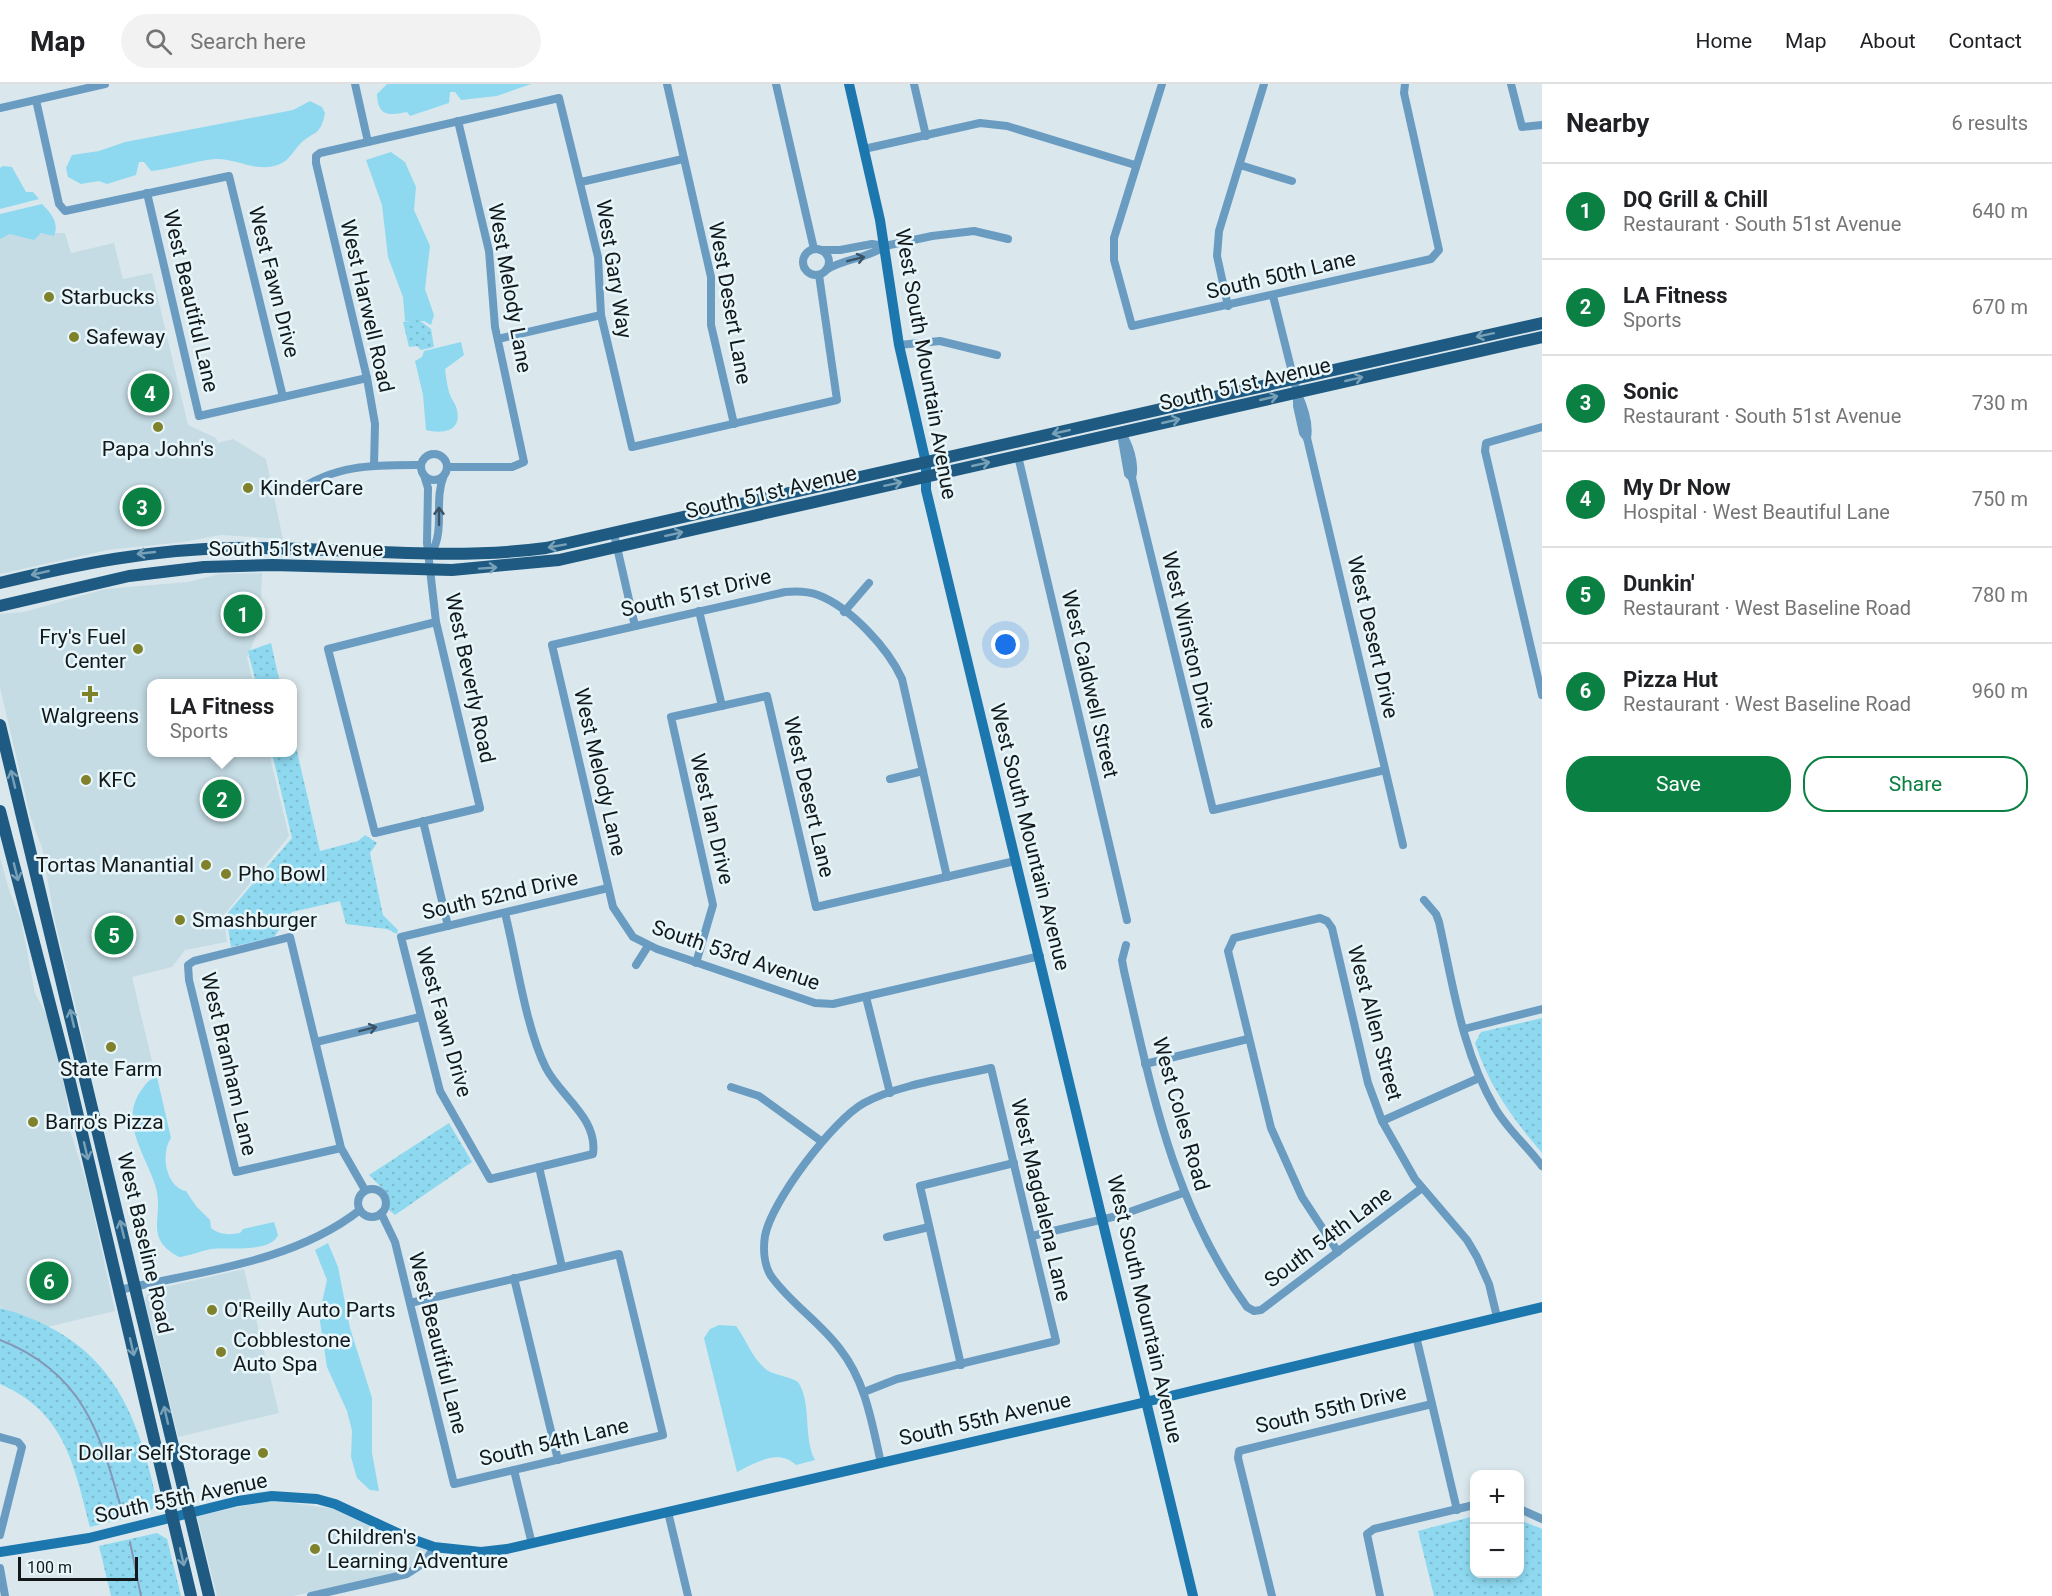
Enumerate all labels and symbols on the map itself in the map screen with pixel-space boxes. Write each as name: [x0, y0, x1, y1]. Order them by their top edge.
street label: West Gary Way: [591, 198, 637, 340]
street label: West Melody Lane: [483, 202, 537, 374]
street label: West Fawn Drive: [244, 204, 304, 360]
street label: West Beautiful Lane: [158, 208, 224, 394]
street label: West Harwell Road: [335, 217, 399, 395]
street label: West Desert Lane: [704, 220, 756, 386]
street label: West South Mountain Avenue: [890, 227, 962, 501]
street label: South 50th Lane: [1204, 246, 1358, 304]
one-way arrow: [846, 252, 865, 264]
place label: Starbucks: [61, 285, 155, 309]
marker: Starbucks: [42, 290, 56, 304]
place label: Safeway: [86, 325, 165, 349]
marker: Safeway: [67, 330, 81, 344]
one-way arrow: [1476, 330, 1495, 341]
street label: South 51st Avenue: [1157, 353, 1333, 415]
pin: 4: [130, 370, 170, 416]
one-way arrow: [1343, 373, 1363, 384]
one-way arrow: [1259, 392, 1278, 403]
one-way arrow: [1162, 414, 1181, 426]
marker: Papa John's: [151, 420, 165, 434]
one-way arrow: [1052, 427, 1071, 438]
place label: Papa John's: [102, 437, 214, 461]
one-way arrow: [971, 458, 991, 469]
street label: South 51st Avenue: [683, 461, 859, 523]
place label: KinderCare: [260, 476, 363, 500]
one-way arrow: [883, 478, 902, 490]
marker: KinderCare: [241, 481, 255, 495]
pin: 3: [122, 484, 162, 530]
one-way arrow: [433, 506, 445, 526]
one-way arrow: [664, 528, 683, 540]
street label: South 51st Avenue: [209, 537, 383, 561]
one-way arrow: [547, 541, 567, 552]
one-way arrow: [136, 548, 156, 559]
street label: West Winston Drive: [1157, 549, 1221, 731]
street label: West Desert Drive: [1343, 553, 1403, 721]
one-way arrow: [478, 562, 498, 573]
street label: South 51st Drive: [619, 564, 773, 622]
one-way arrow: [30, 568, 49, 580]
street label: West Caldwell Street: [1057, 588, 1123, 780]
street label: West Beverly Road: [440, 591, 500, 765]
pin: 1: [224, 592, 262, 636]
place label: Fry's Fuel Center: [39, 625, 126, 673]
your location: [991, 630, 1020, 659]
marker: Fry's Fuel Center: [131, 642, 145, 656]
street label: West Melody Lane: [569, 686, 631, 858]
marker: Walgreens: [83, 687, 97, 701]
street label: West South Mountain Avenue: [985, 701, 1075, 973]
place label: Walgreens: [41, 704, 139, 728]
street label: West Desert Lane: [779, 714, 839, 880]
street label: West Ian Drive: [685, 751, 739, 887]
place label: KFC: [98, 768, 136, 792]
one-way arrow: [7, 770, 19, 789]
marker: KFC: [79, 773, 93, 787]
pin: 2: [202, 776, 242, 822]
place label: Tortas Manantial: [36, 853, 194, 877]
marker: Tortas Manantial: [199, 858, 213, 872]
one-way arrow: [11, 862, 23, 881]
place label: Pho Bowl: [238, 862, 326, 886]
street label: South 52nd Drive: [420, 865, 580, 925]
marker: Pho Bowl: [219, 867, 233, 881]
place label: Smashburger: [192, 908, 317, 932]
pin: 5: [94, 912, 134, 958]
marker: Smashburger: [173, 913, 187, 927]
street label: South 53rd Avenue: [649, 915, 823, 995]
street label: West Allen Street: [1343, 943, 1407, 1103]
street label: West Fawn Drive: [411, 944, 477, 1100]
street label: West Branham Lane: [196, 970, 262, 1158]
one-way arrow: [65, 1009, 77, 1028]
one-way arrow: [358, 1023, 377, 1035]
street label: West Coles Road: [1148, 1035, 1214, 1193]
marker: State Farm: [104, 1040, 118, 1054]
place label: State Farm: [60, 1057, 162, 1081]
street label: West Magdalena Lane: [1006, 1096, 1076, 1304]
place label: Barro's Pizza: [45, 1110, 164, 1134]
marker: Barro's Pizza: [26, 1115, 40, 1129]
one-way arrow: [80, 1141, 92, 1160]
street label: West Baseline Road: [112, 1150, 178, 1336]
street label: West South Mountain Avenue: [1102, 1173, 1188, 1445]
street label: South 54th Lane: [1260, 1182, 1396, 1292]
one-way arrow: [116, 1220, 128, 1239]
street label: West Beautiful Lane: [404, 1250, 472, 1436]
pin: 6: [29, 1258, 68, 1304]
place label: O'Reilly Auto Parts: [224, 1298, 396, 1322]
marker: O'Reilly Auto Parts: [205, 1303, 219, 1317]
place label: Cobblestone Auto Spa: [233, 1328, 351, 1376]
one-way arrow: [126, 1337, 138, 1356]
marker: Cobblestone Auto Spa: [214, 1345, 228, 1359]
street label: South 55th Drive: [1253, 1380, 1409, 1438]
street label: South 55th Avenue: [897, 1388, 1073, 1450]
one-way arrow: [160, 1406, 172, 1425]
street label: South 54th Lane: [477, 1413, 631, 1471]
place label: Dollar Self Storage: [78, 1441, 251, 1465]
marker: Dollar Self Storage: [256, 1446, 270, 1460]
street label: South 55th Avenue: [93, 1468, 269, 1528]
place label: Children's Learning Adventure: [327, 1525, 508, 1573]
marker: Children's Learning Adventure: [308, 1542, 322, 1556]
one-way arrow: [176, 1547, 188, 1566]
scale bar: [18, 1554, 138, 1582]

